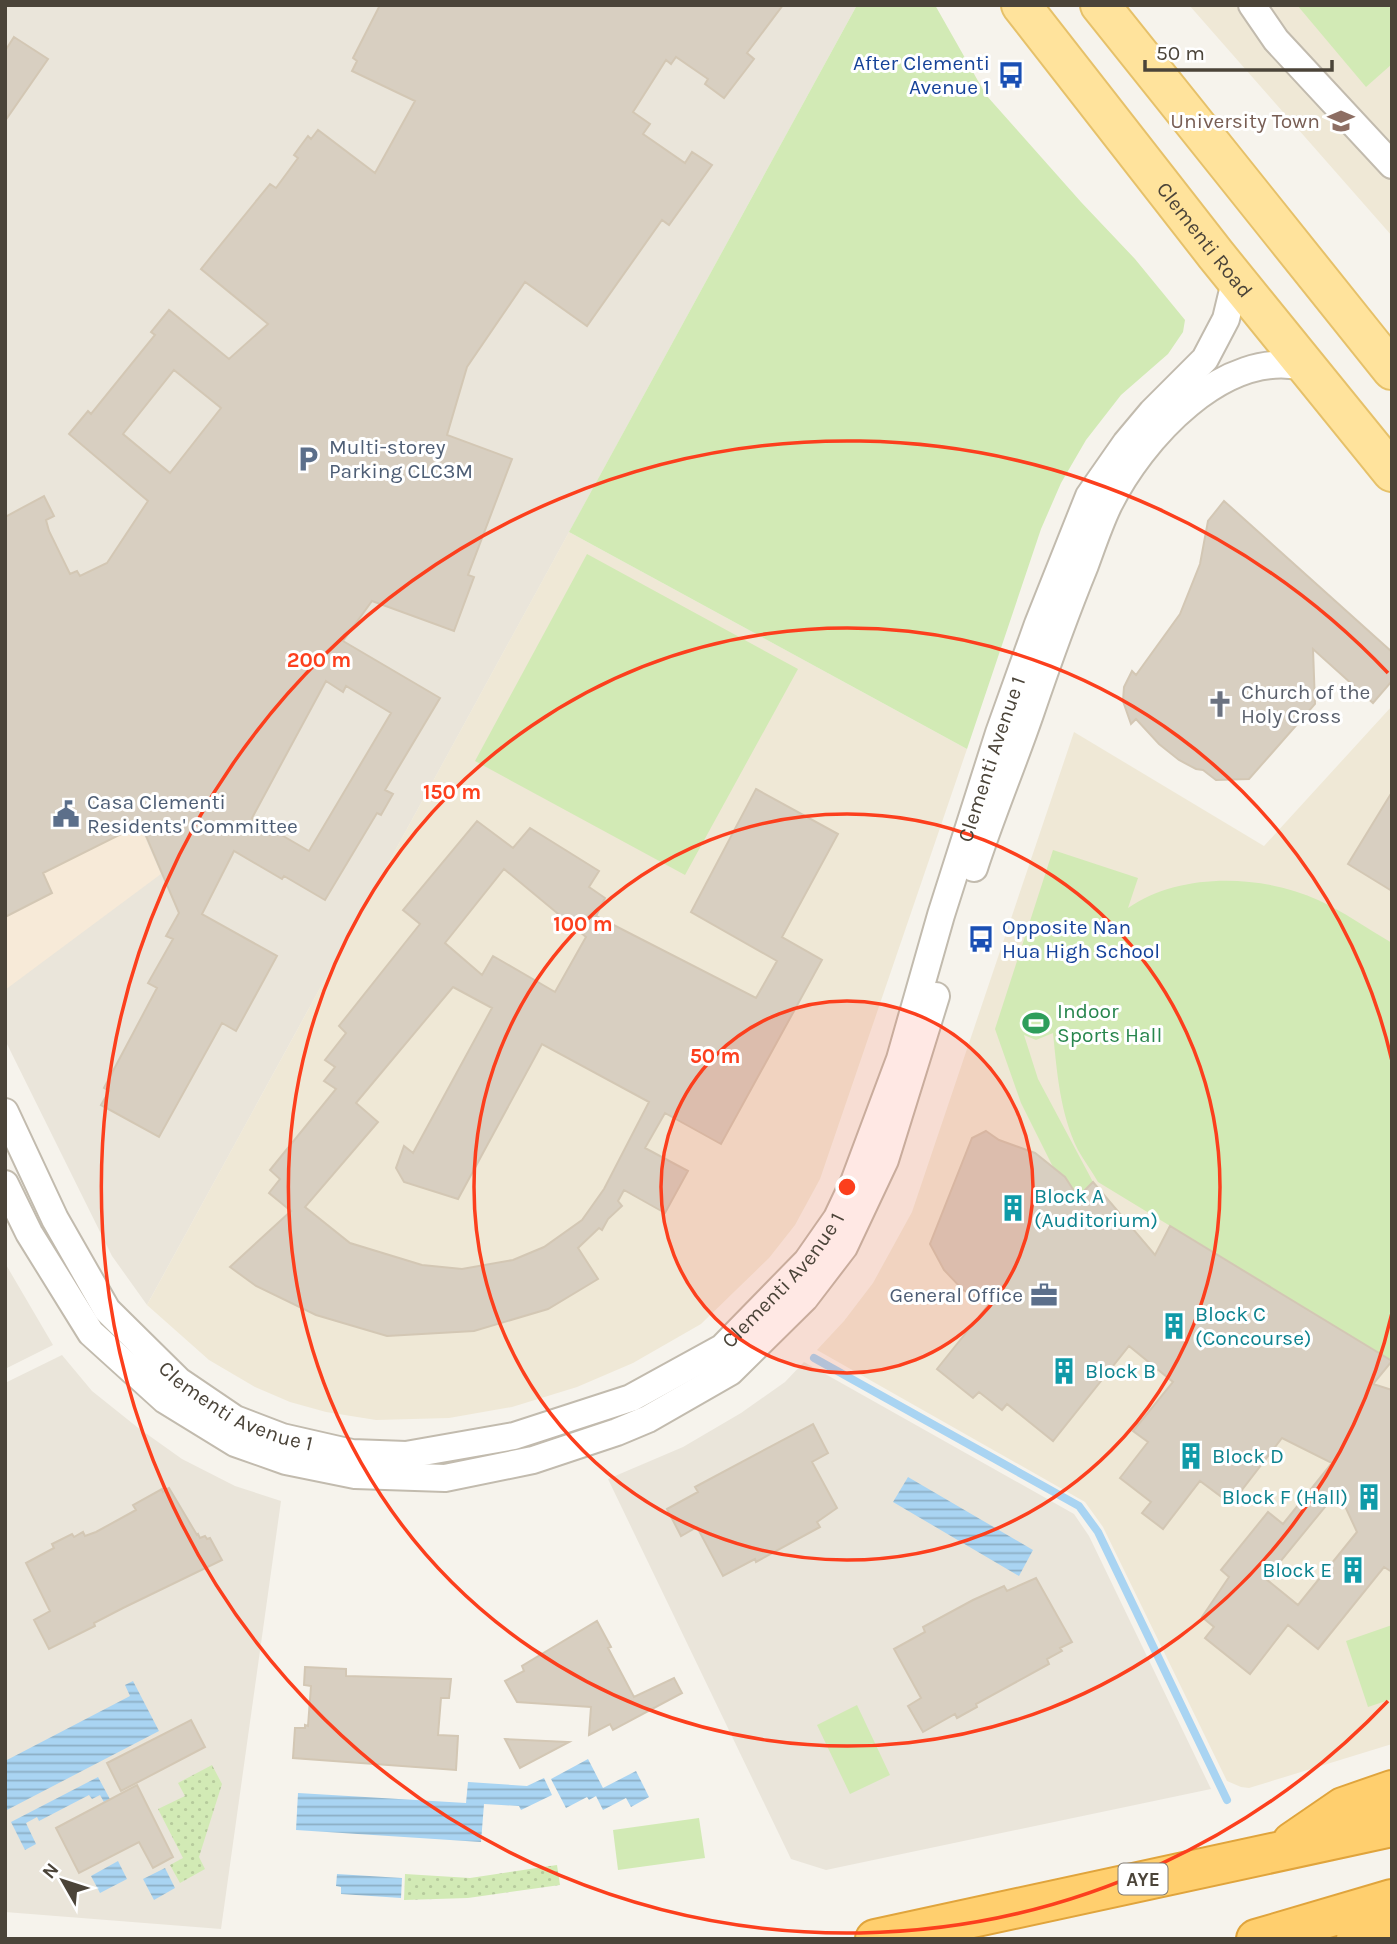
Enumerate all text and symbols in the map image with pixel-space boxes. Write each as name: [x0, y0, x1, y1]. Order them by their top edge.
scale bar: [1145, 28, 1332, 72]
text: 50 m: [1156, 41, 1205, 65]
place label: After Clementi Avenue 1: [853, 51, 990, 99]
bus stop icon: After Clementi Avenue 1: [996, 60, 1026, 90]
school or university icon: University Town: [1326, 106, 1356, 136]
place label: University Town: [1170, 109, 1320, 133]
street label: Clementi Road: [1152, 177, 1257, 302]
place label: Multi-storey Parking CLC3M: [329, 435, 473, 483]
parking icon: Multi-storey Parking CLC3M: [293, 444, 323, 474]
text: 200 m: [287, 648, 351, 672]
street label: Clementi Avenue 1: [953, 673, 1030, 845]
place label: Church of the Holy Cross: [1241, 680, 1370, 728]
church icon: Church of the Holy Cross: [1205, 689, 1235, 719]
text: 150 m: [423, 780, 481, 804]
place label: Casa Clementi Residents' Committee: [87, 790, 298, 838]
public building icon: Casa Clementi Residents' Committee: [51, 799, 81, 829]
text: 100 m: [553, 912, 613, 936]
place label: Opposite Nan Hua High School: [1002, 915, 1160, 963]
bus stop icon: Opposite Nan Hua High School: [966, 924, 996, 954]
place label: Indoor Sports Hall: [1057, 999, 1162, 1047]
sports icon: Indoor Sports Hall: [1021, 1008, 1051, 1038]
text: 50 m: [690, 1044, 740, 1068]
centre of rings: [835, 1175, 859, 1199]
place label: Block A (Auditorium): [1034, 1184, 1158, 1232]
building icon: Block A (Auditorium): [998, 1193, 1028, 1223]
street label: Clementi Avenue 1: [717, 1209, 850, 1353]
office icon: General Office: [1029, 1280, 1059, 1310]
place label: General Office: [889, 1283, 1023, 1307]
place label: Block C (Concourse): [1195, 1302, 1311, 1350]
building icon: Block C (Concourse): [1159, 1311, 1189, 1341]
street label: Clementi Avenue 1: [154, 1356, 315, 1456]
building icon: Block B: [1049, 1356, 1079, 1386]
place label: Block B: [1085, 1359, 1156, 1383]
building icon: Block D: [1176, 1441, 1206, 1471]
place label: Block D: [1212, 1444, 1284, 1468]
building icon: Block F (Hall): [1354, 1482, 1384, 1512]
place label: Block F (Hall): [1222, 1485, 1348, 1509]
building icon: Block E: [1338, 1555, 1368, 1585]
place label: Block E: [1262, 1558, 1332, 1582]
north arrow: [28, 1846, 98, 1916]
text: N: [38, 1859, 63, 1883]
road number: AYE: [1118, 1864, 1168, 1895]

